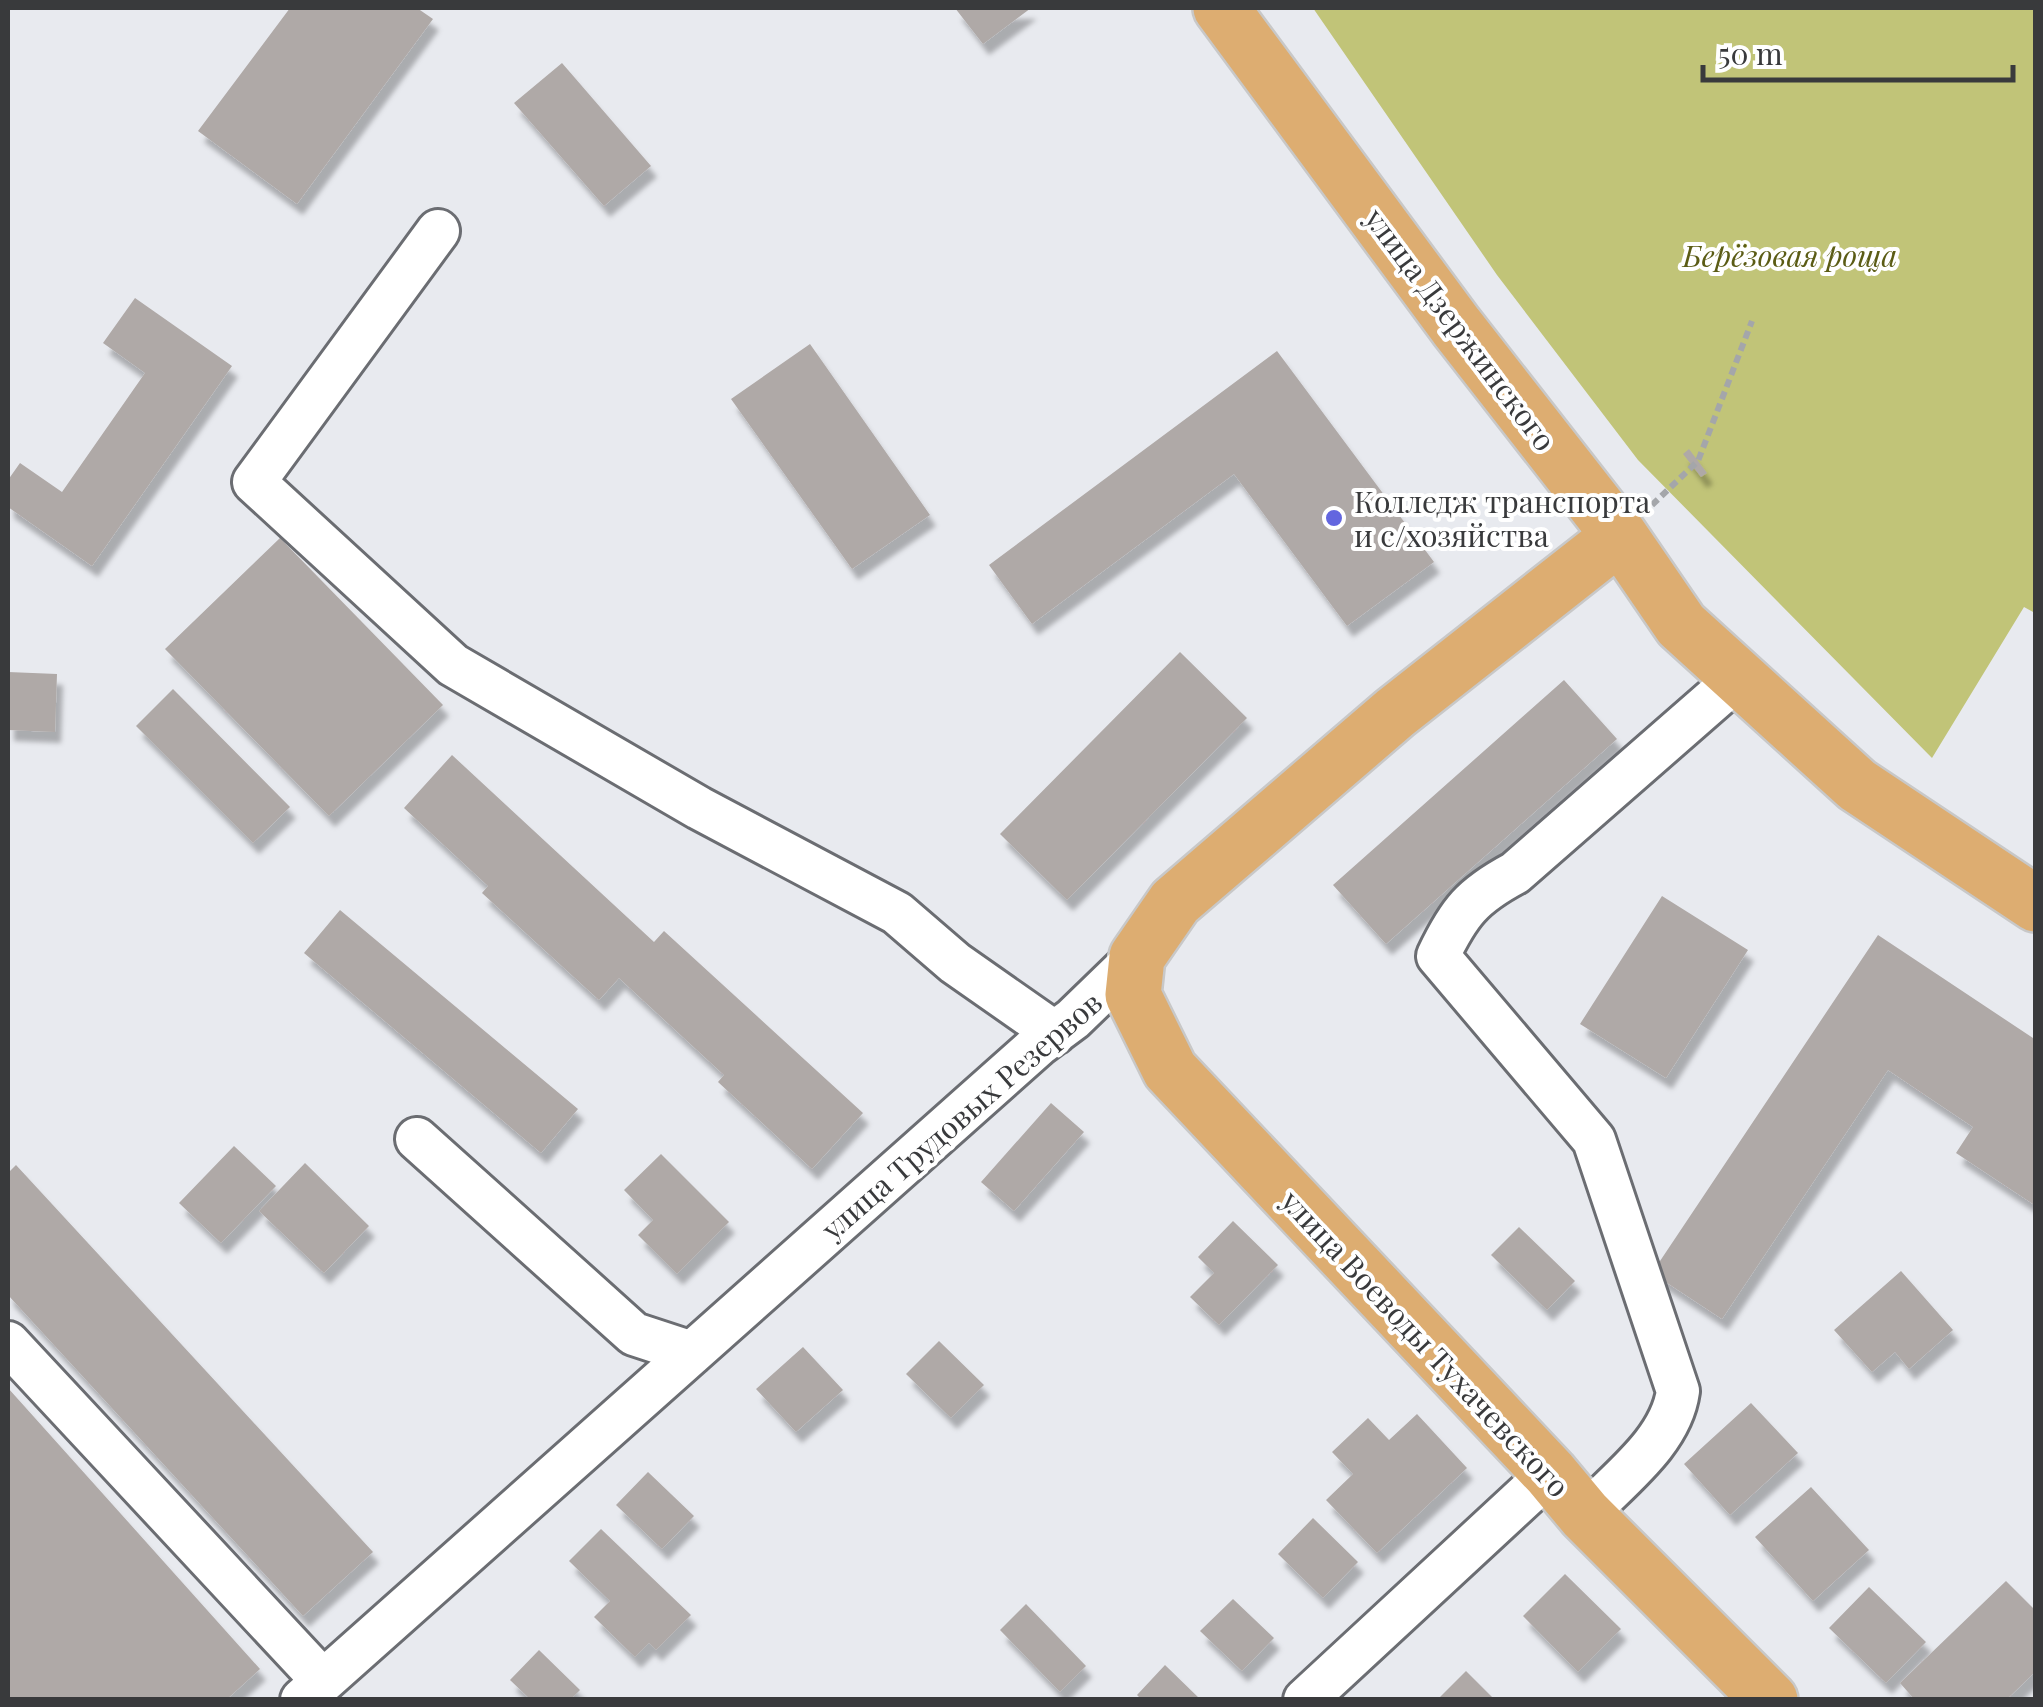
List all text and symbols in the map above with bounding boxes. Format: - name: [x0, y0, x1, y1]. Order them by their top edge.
- scale bar: [1703, 20, 2013, 82]
- text: 50 m: [1718, 33, 1783, 73]
- street label: улица Дзержинского: [1356, 199, 1565, 458]
- park label: Берёзовая роща: [1682, 235, 1897, 275]
- place label: Колледж транспорта и с/хозяйства: [1354, 481, 1650, 555]
- marker: Колледж транспорта и с/хозяйства: [1323, 507, 1345, 529]
- street label: улица Трудовых Резервов: [811, 982, 1110, 1249]
- street label: улица Воеводы Тухачевского: [1272, 1180, 1579, 1505]

